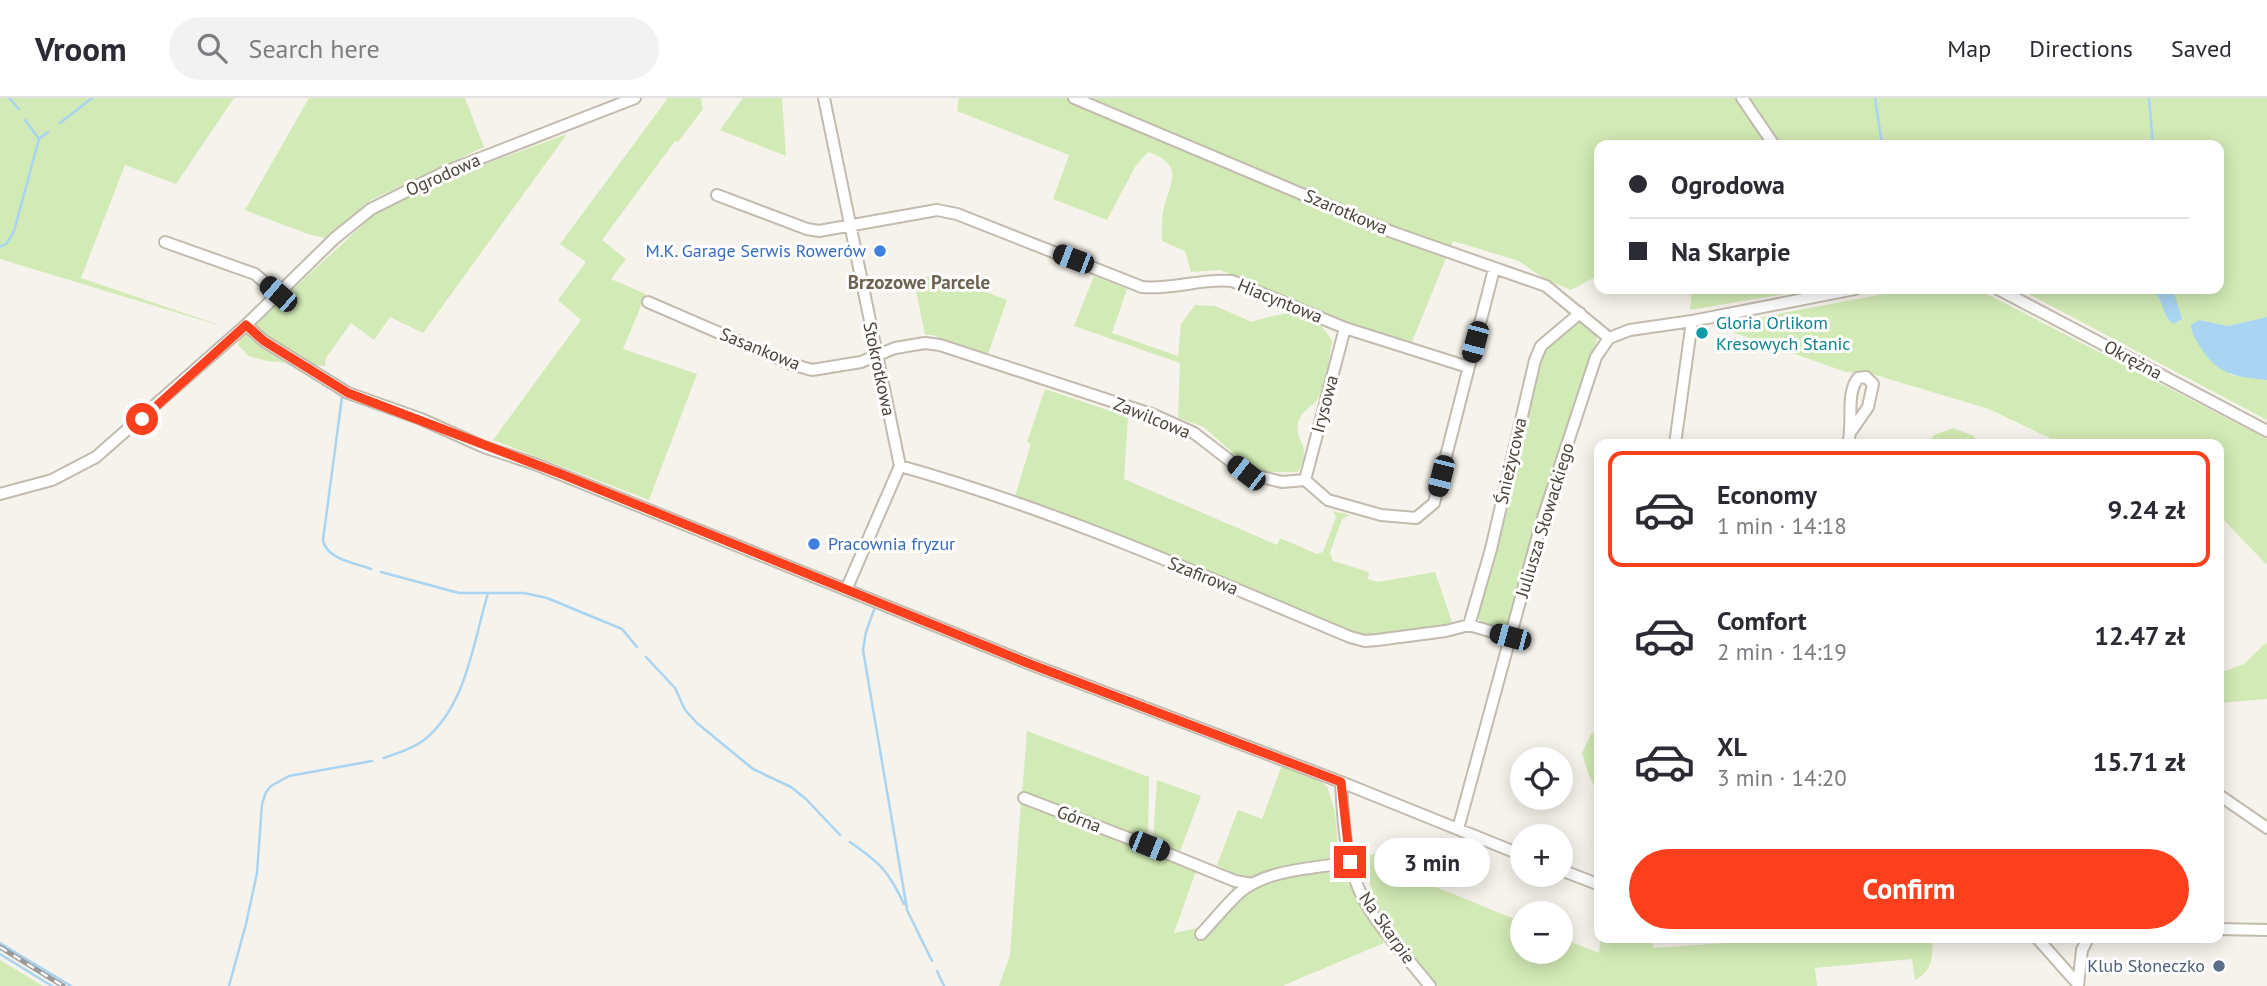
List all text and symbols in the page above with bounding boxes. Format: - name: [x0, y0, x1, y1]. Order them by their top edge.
- search box: [169, 17, 659, 80]
- text: Vroom: [35, 27, 127, 70]
- icon: search: [193, 29, 231, 67]
- text: Search here: [249, 32, 380, 65]
- text: Map: [1947, 33, 1991, 64]
- text: Directions: [2029, 33, 2133, 64]
- text: Saved: [2171, 33, 2232, 64]
- street label: Ogrodowa: [402, 148, 484, 201]
- text: Ogrodowa: [1671, 168, 1785, 201]
- street label: Szarotkowa: [1301, 184, 1391, 239]
- text: Na Skarpie: [1671, 235, 1790, 268]
- place label: M.K. Garage Serwis Rowerów: [646, 239, 867, 262]
- car: [1050, 242, 1097, 276]
- marker: M.K. Garage Serwis Rowerów: [872, 243, 888, 259]
- district label: Brzozowe Parcele: [848, 270, 990, 294]
- car: [256, 272, 301, 316]
- street label: Hiacyntowa: [1234, 273, 1326, 328]
- place label: Gloria Orlikom Kresowych Stanic: [1716, 311, 1850, 355]
- car: [1460, 319, 1491, 365]
- street label: Stokrotkowa: [858, 320, 901, 418]
- street label: Sasankowa: [717, 322, 804, 375]
- marker: Gloria Orlikom Kresowych Stanic: [1694, 325, 1710, 341]
- street label: Okrężna: [2100, 335, 2166, 384]
- street label: Irysowa: [1306, 372, 1343, 435]
- street label: Zawilcowa: [1110, 392, 1194, 443]
- route start: [126, 403, 158, 435]
- street label: Śnieżycowa: [1489, 415, 1532, 507]
- street label: Juliusza Słowackiego: [1510, 440, 1579, 601]
- car: [1223, 452, 1270, 494]
- car: [1426, 453, 1457, 499]
- icon: car: [1633, 478, 1696, 541]
- text: Economy: [1717, 478, 1817, 511]
- text: 9.24 zł: [2108, 493, 2185, 526]
- text: 1 min · 14:18: [1717, 511, 1847, 540]
- place label: Pracownia fryzur: [828, 532, 955, 555]
- marker: Pracownia fryzur: [806, 536, 822, 552]
- street label: Szafirowa: [1165, 551, 1242, 600]
- icon: car: [1633, 604, 1696, 667]
- text: Comfort: [1717, 604, 1807, 637]
- text: 12.47 zł: [2094, 619, 2185, 652]
- car: [1487, 621, 1534, 653]
- text: 2 min · 14:19: [1717, 637, 1847, 666]
- icon: car: [1633, 730, 1696, 793]
- text: XL: [1717, 730, 1747, 763]
- text: 15.71 zł: [2093, 745, 2185, 778]
- map controls: [1510, 747, 1573, 964]
- button: locate: [1510, 747, 1573, 810]
- text: 3 min · 14:20: [1717, 763, 1847, 792]
- street label: Górna: [1054, 800, 1105, 837]
- button: +: [1510, 824, 1573, 887]
- car: [1126, 828, 1173, 864]
- callout: 3 min: [1374, 838, 1490, 886]
- route end: [1334, 846, 1366, 878]
- text: 3 min: [1404, 848, 1460, 877]
- button: Confirm: [1629, 849, 2189, 929]
- street label: Na Skarpie: [1354, 887, 1421, 968]
- button: −: [1510, 901, 1573, 964]
- place label: Klub Słoneczko: [2087, 954, 2205, 977]
- marker: Klub Słoneczko: [2211, 958, 2227, 974]

